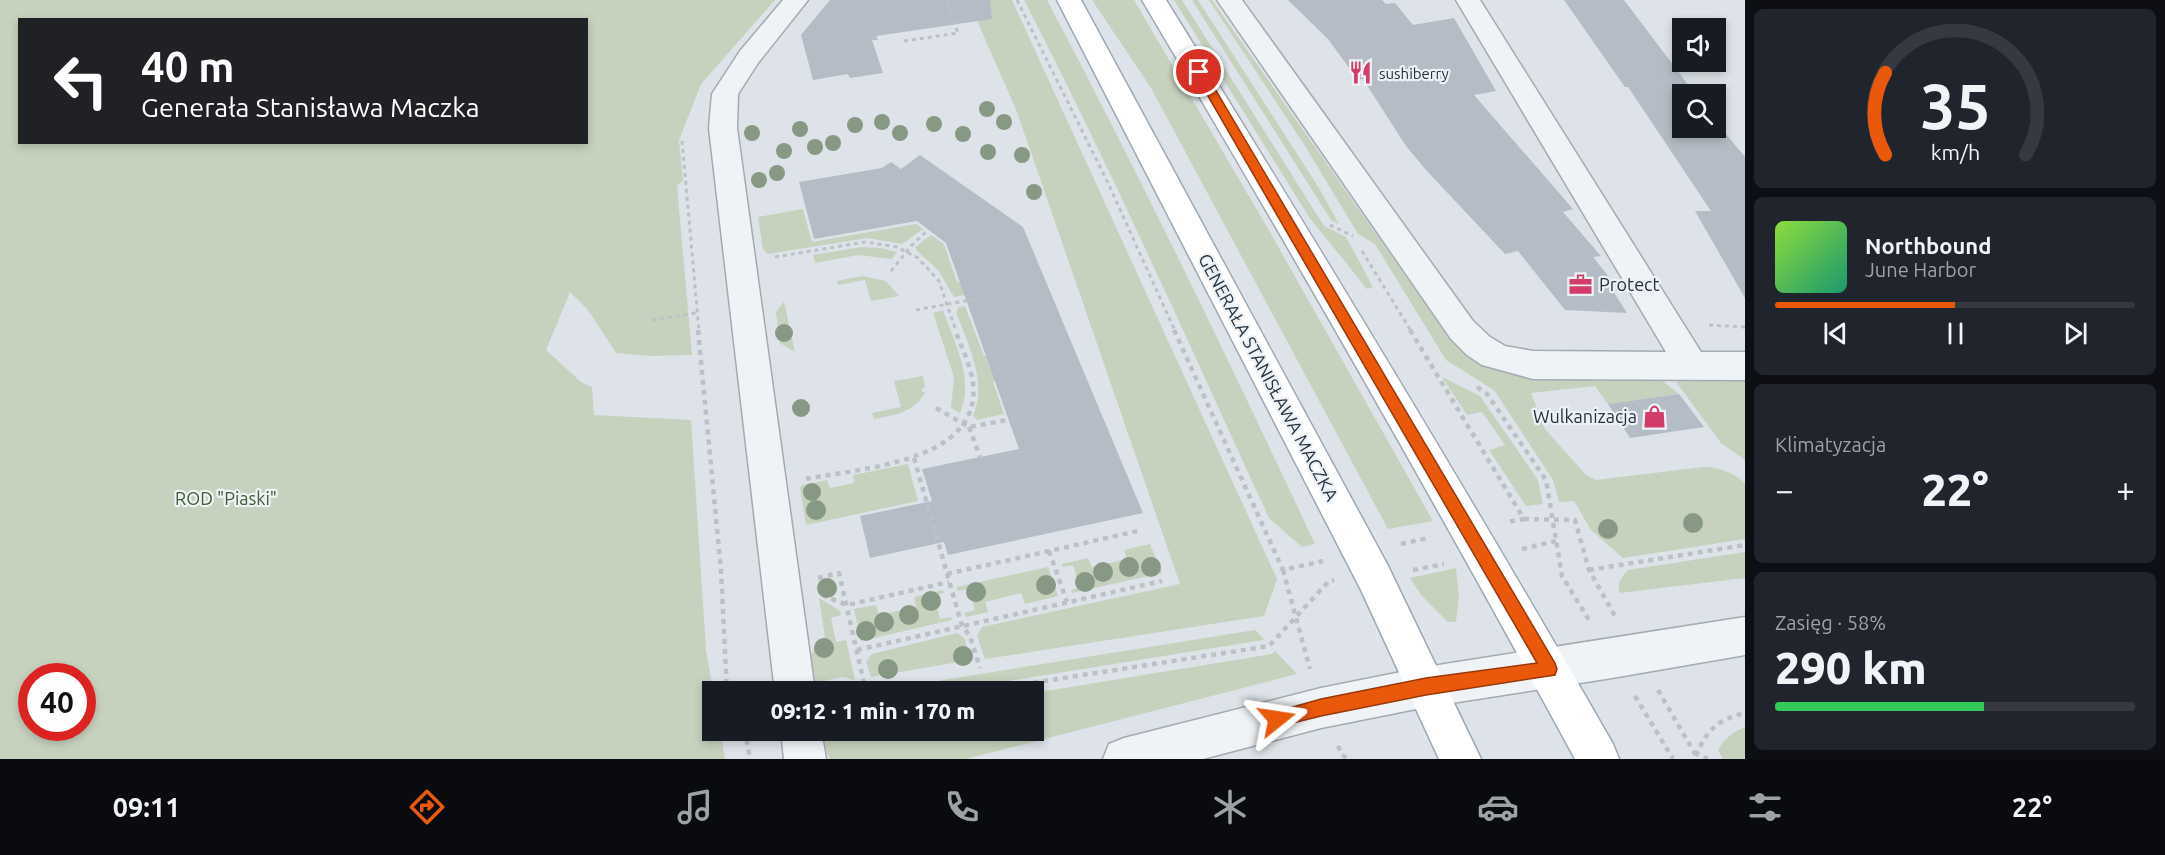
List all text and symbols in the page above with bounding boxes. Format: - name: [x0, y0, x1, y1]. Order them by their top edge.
- map controls: [1672, 18, 1726, 138]
- button: sound: [1672, 18, 1726, 72]
- icon: left: [42, 42, 120, 120]
- text: 40 m: [141, 43, 235, 90]
- pin: [1173, 46, 1224, 97]
- icon: arrive: [1182, 55, 1215, 88]
- restaurant icon: sushiberry: [1348, 60, 1374, 86]
- place label: sushiberry: [1379, 65, 1449, 82]
- text: 35: [1920, 71, 1990, 141]
- button: search: [1672, 84, 1726, 138]
- text: Generała Stanisława Maczka: [141, 92, 480, 122]
- text: km/h: [1930, 141, 1980, 165]
- text: Northbound: [1865, 233, 1991, 258]
- street label: GENERAŁA STANISŁAWA MACZKA: [1195, 250, 1343, 504]
- text: June Harbor: [1865, 258, 1976, 281]
- office icon: Protect: [1568, 271, 1594, 297]
- place label: Protect: [1599, 274, 1660, 294]
- icon: previous: [1819, 317, 1852, 350]
- icon: pause: [1939, 317, 1972, 350]
- icon: next: [2059, 317, 2092, 350]
- shop icon: Wulkanizacja: [1642, 403, 1668, 429]
- place label: Wulkanizacja: [1533, 406, 1637, 426]
- text: Klimatyzacja: [1775, 433, 1886, 456]
- text: 22°: [1921, 464, 1989, 515]
- text: −: [1775, 471, 1794, 508]
- text: +: [2116, 471, 2135, 508]
- park label: ROD "Piaski": [175, 488, 277, 508]
- text: Zasięg · 58%: [1775, 611, 1886, 634]
- text: 290 km: [1775, 642, 1927, 693]
- speed limit sign: 40: [18, 663, 96, 741]
- position arrow: [1245, 687, 1309, 751]
- text: 09:12 · 1 min · 170 m: [771, 698, 975, 723]
- icon: directions: [406, 786, 448, 828]
- icon: music: [674, 786, 716, 828]
- icon: phone: [941, 786, 983, 828]
- icon: climate: [1209, 786, 1251, 828]
- icon: car: [1477, 786, 1519, 828]
- icon: filters: [1744, 786, 1786, 828]
- text: 09:11: [113, 792, 180, 822]
- text: 22°: [2012, 792, 2052, 822]

